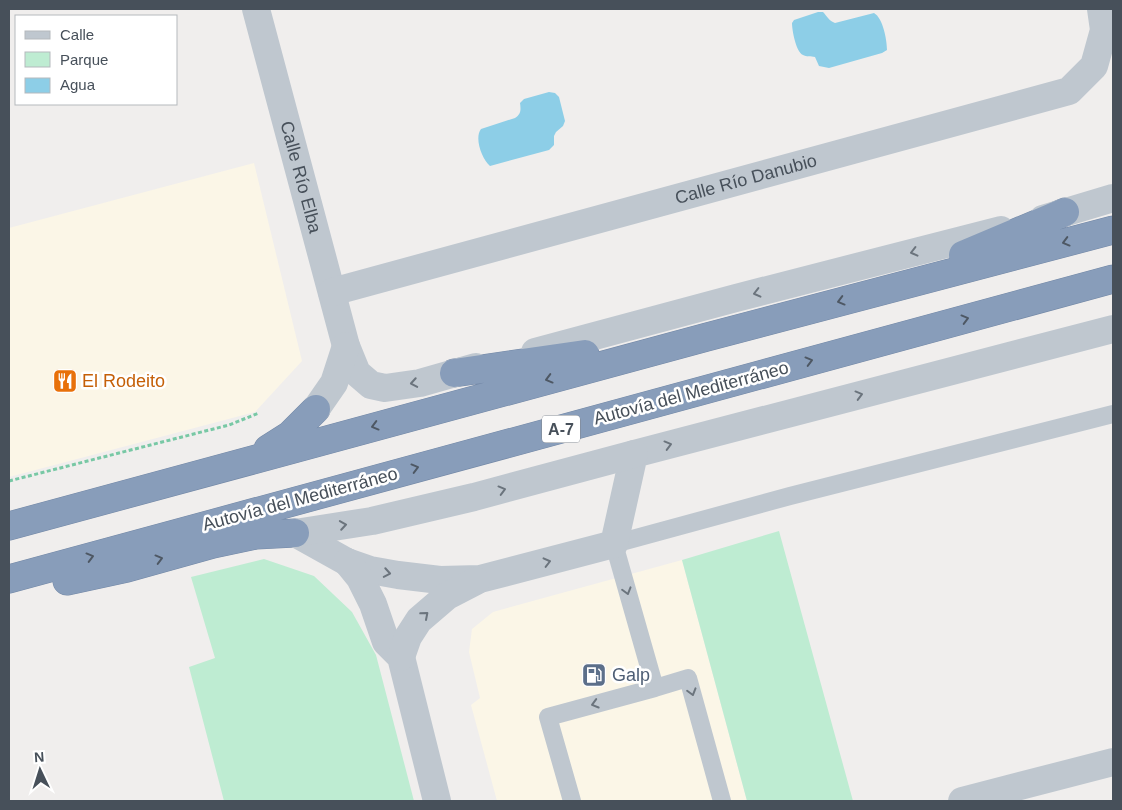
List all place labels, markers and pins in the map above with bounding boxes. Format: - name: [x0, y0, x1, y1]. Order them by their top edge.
- restaurant icon: El Rodeito: [52, 368, 78, 394]
- place label: El Rodeito: [82, 371, 165, 391]
- fuel station icon: Galp: [581, 662, 607, 688]
- place label: Galp: [612, 665, 650, 685]

